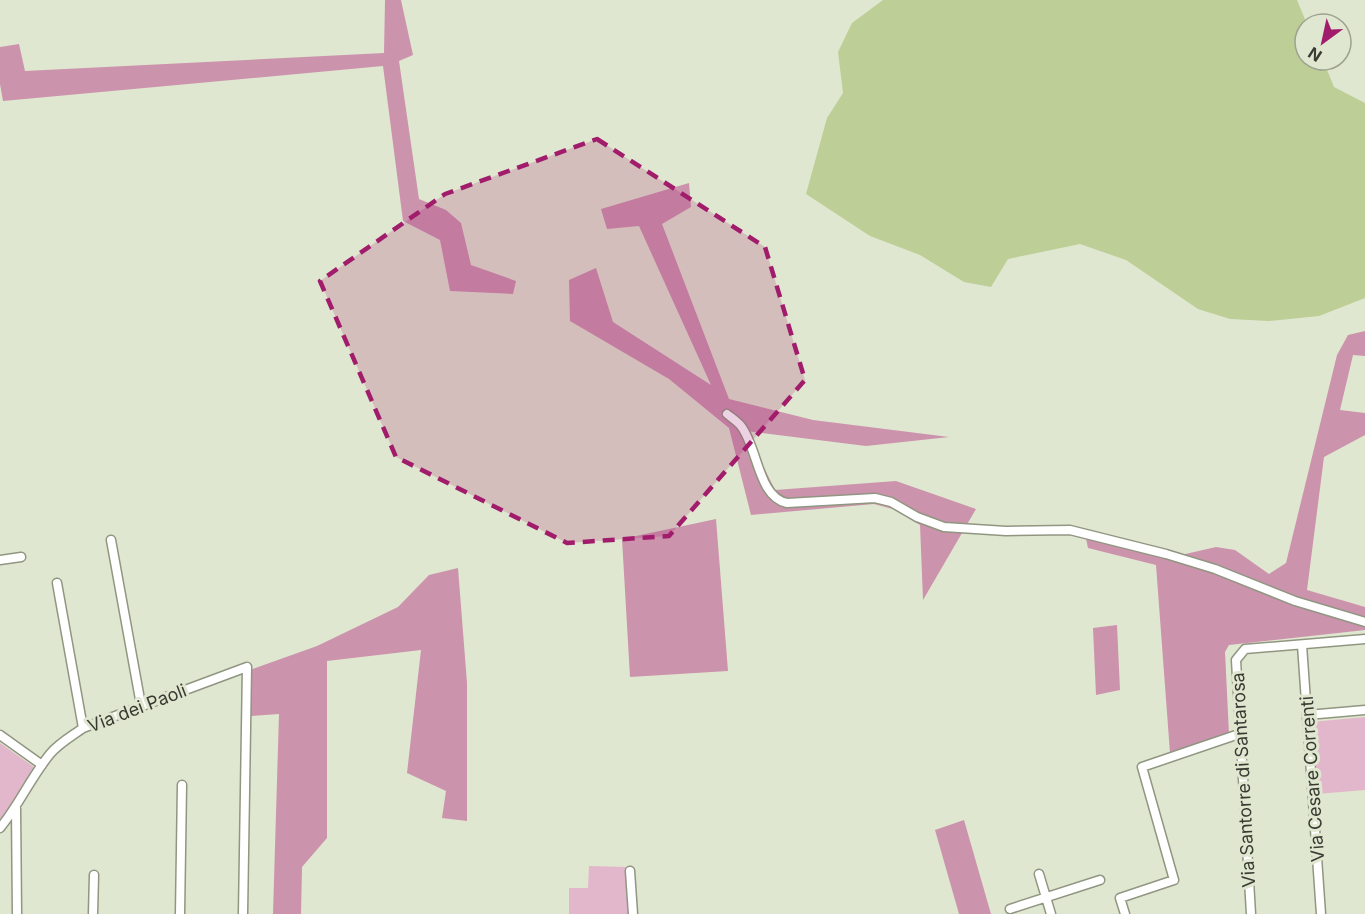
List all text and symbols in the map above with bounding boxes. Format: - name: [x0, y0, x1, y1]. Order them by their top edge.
- north arrow: [1293, 12, 1353, 72]
- text: N: [1304, 43, 1325, 66]
- street label: Via Santorre di Santarosa: [1227, 672, 1259, 888]
- street label: Via dei Paoli: [85, 680, 189, 736]
- street label: Via Cesare Correnti: [1296, 695, 1328, 863]

